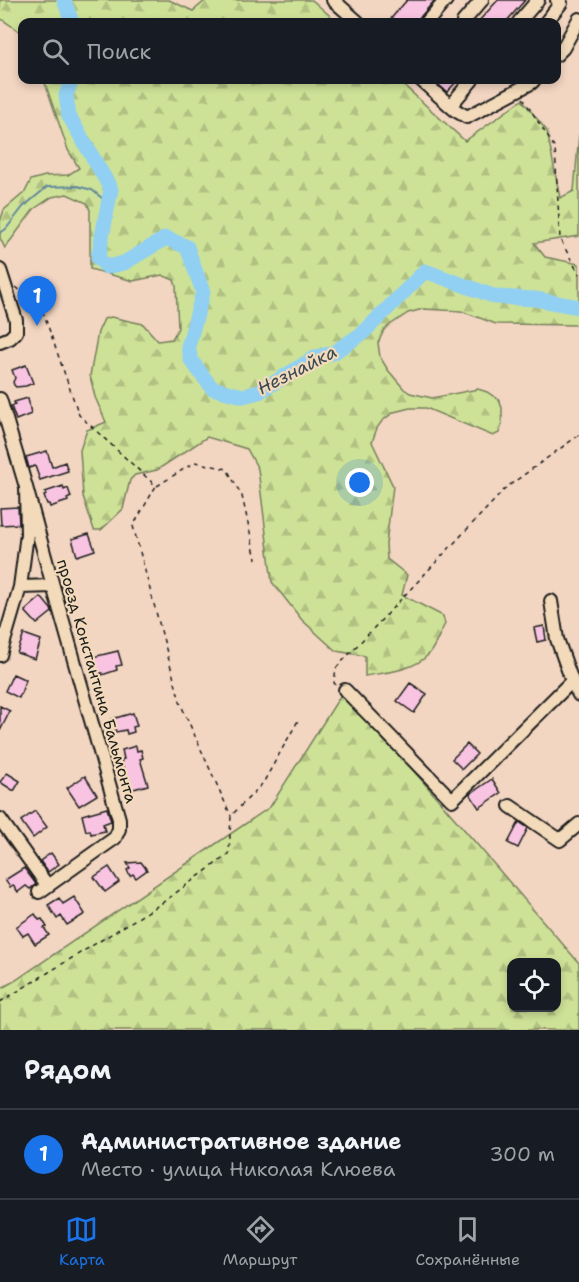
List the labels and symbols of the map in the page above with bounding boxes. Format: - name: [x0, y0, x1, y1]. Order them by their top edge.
- pin: 1: [18, 276, 57, 326]
- water label: Незнайка: [253, 340, 341, 400]
- your location: [345, 468, 374, 497]
- street label: проезд Константина Бальмонта: [52, 557, 142, 805]

